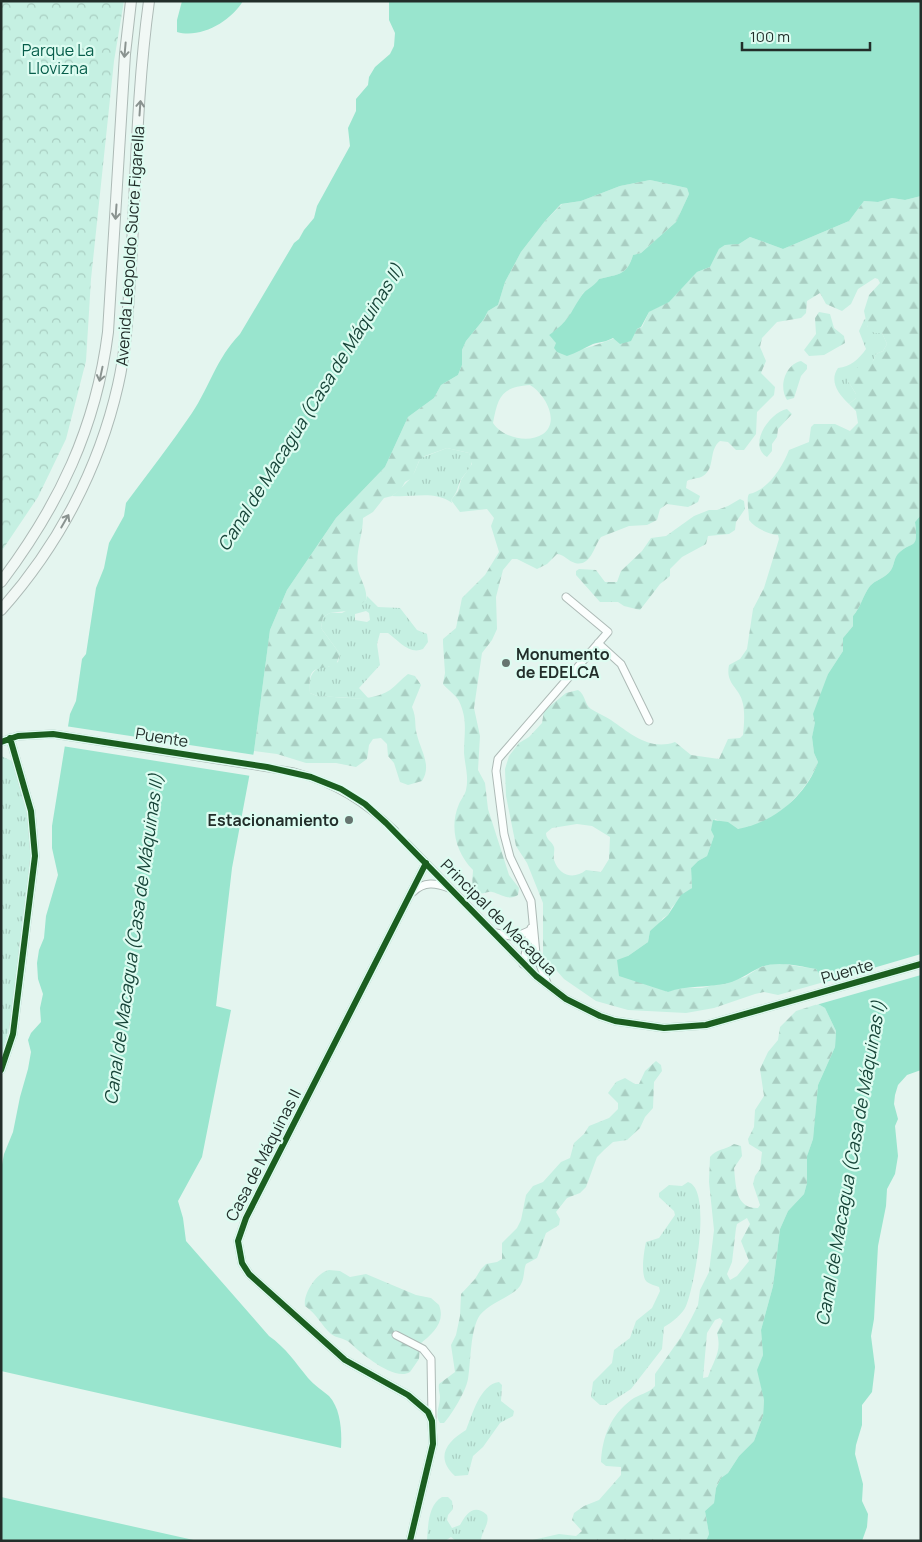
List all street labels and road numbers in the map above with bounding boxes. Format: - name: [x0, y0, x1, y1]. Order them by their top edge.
- street label: Avenida Leopoldo Sucre Figarella: [111, 125, 149, 367]
- street label: Puente: [134, 722, 190, 752]
- street label: Principal de Macagua: [436, 854, 562, 980]
- street label: Puente: [818, 953, 876, 989]
- street label: Casa de Máquinas II: [220, 1085, 306, 1225]

